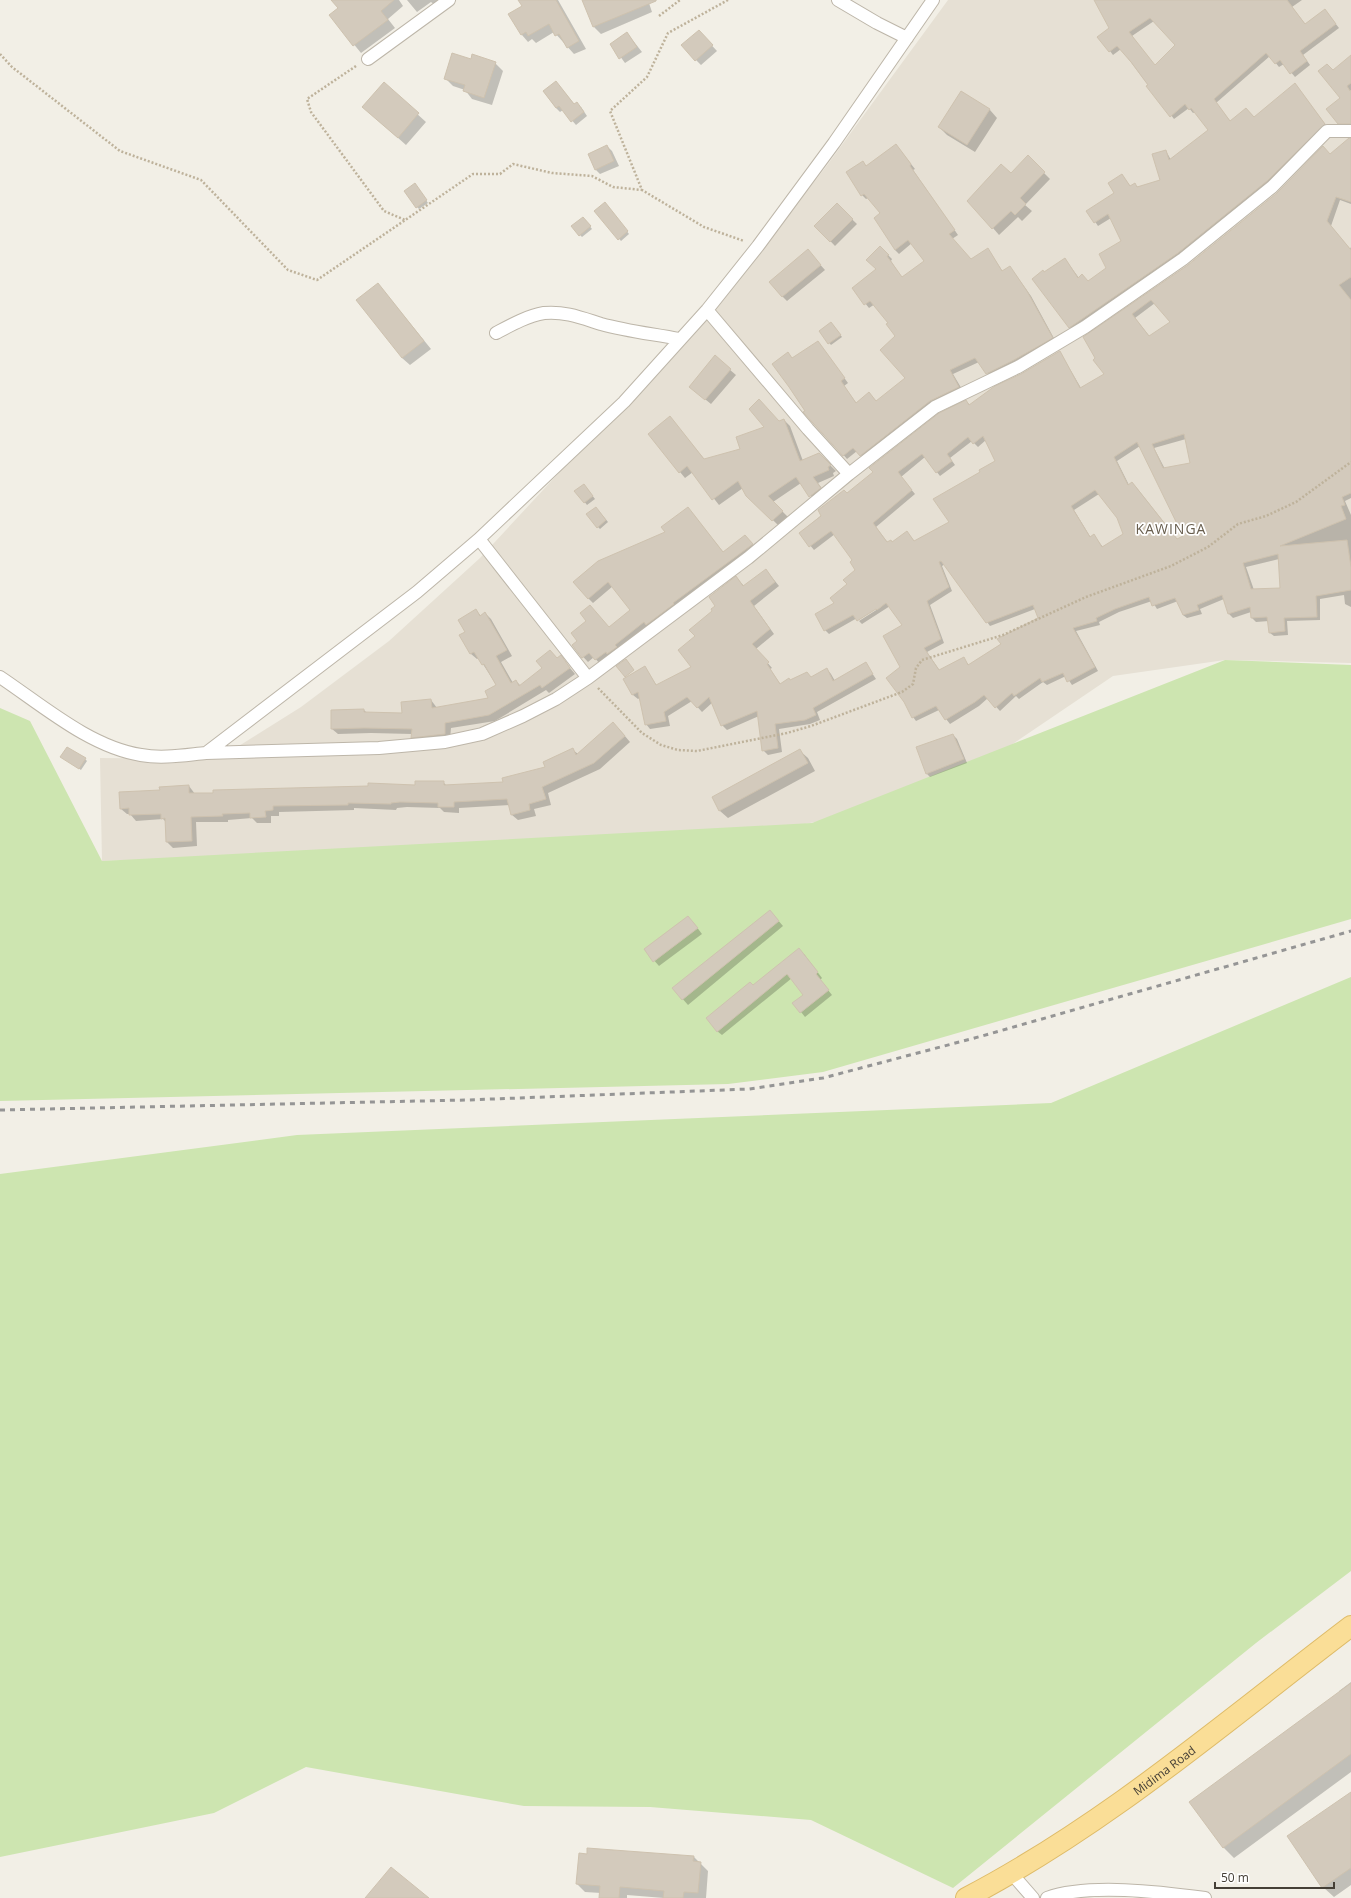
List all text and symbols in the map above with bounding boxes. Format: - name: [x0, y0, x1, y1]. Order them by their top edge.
- district label: KAWINGA: [1136, 519, 1206, 538]
- street label: Midima Road: [1129, 1741, 1199, 1799]
- scale bar: [1215, 1864, 1334, 1890]
- text: 50 m: [1221, 1869, 1249, 1886]

